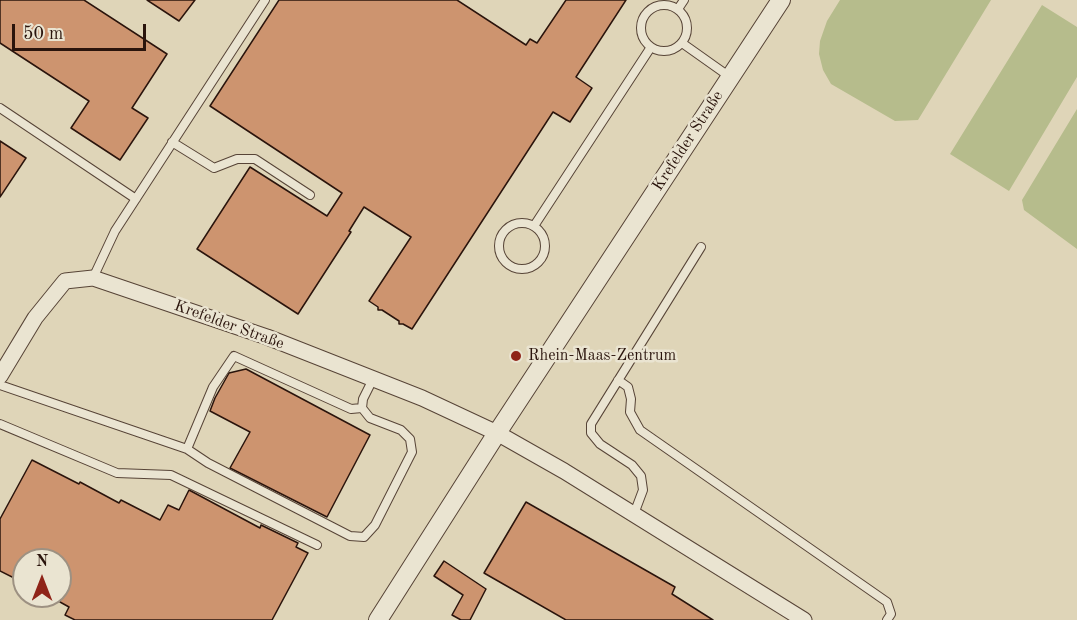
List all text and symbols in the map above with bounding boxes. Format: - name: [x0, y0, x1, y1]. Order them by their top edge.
- scale bar: [15, 12, 148, 50]
- text: 50 m: [23, 25, 63, 43]
- street label: Krefelder Straße: [648, 87, 728, 195]
- street label: Krefelder Straße: [171, 296, 287, 354]
- place label: Rhein-Maas-Zentrum: [528, 346, 676, 366]
- marker: Rhein-Maas-Zentrum: [509, 349, 523, 363]
- north arrow: [12, 548, 72, 608]
- text: N: [36, 554, 48, 570]

